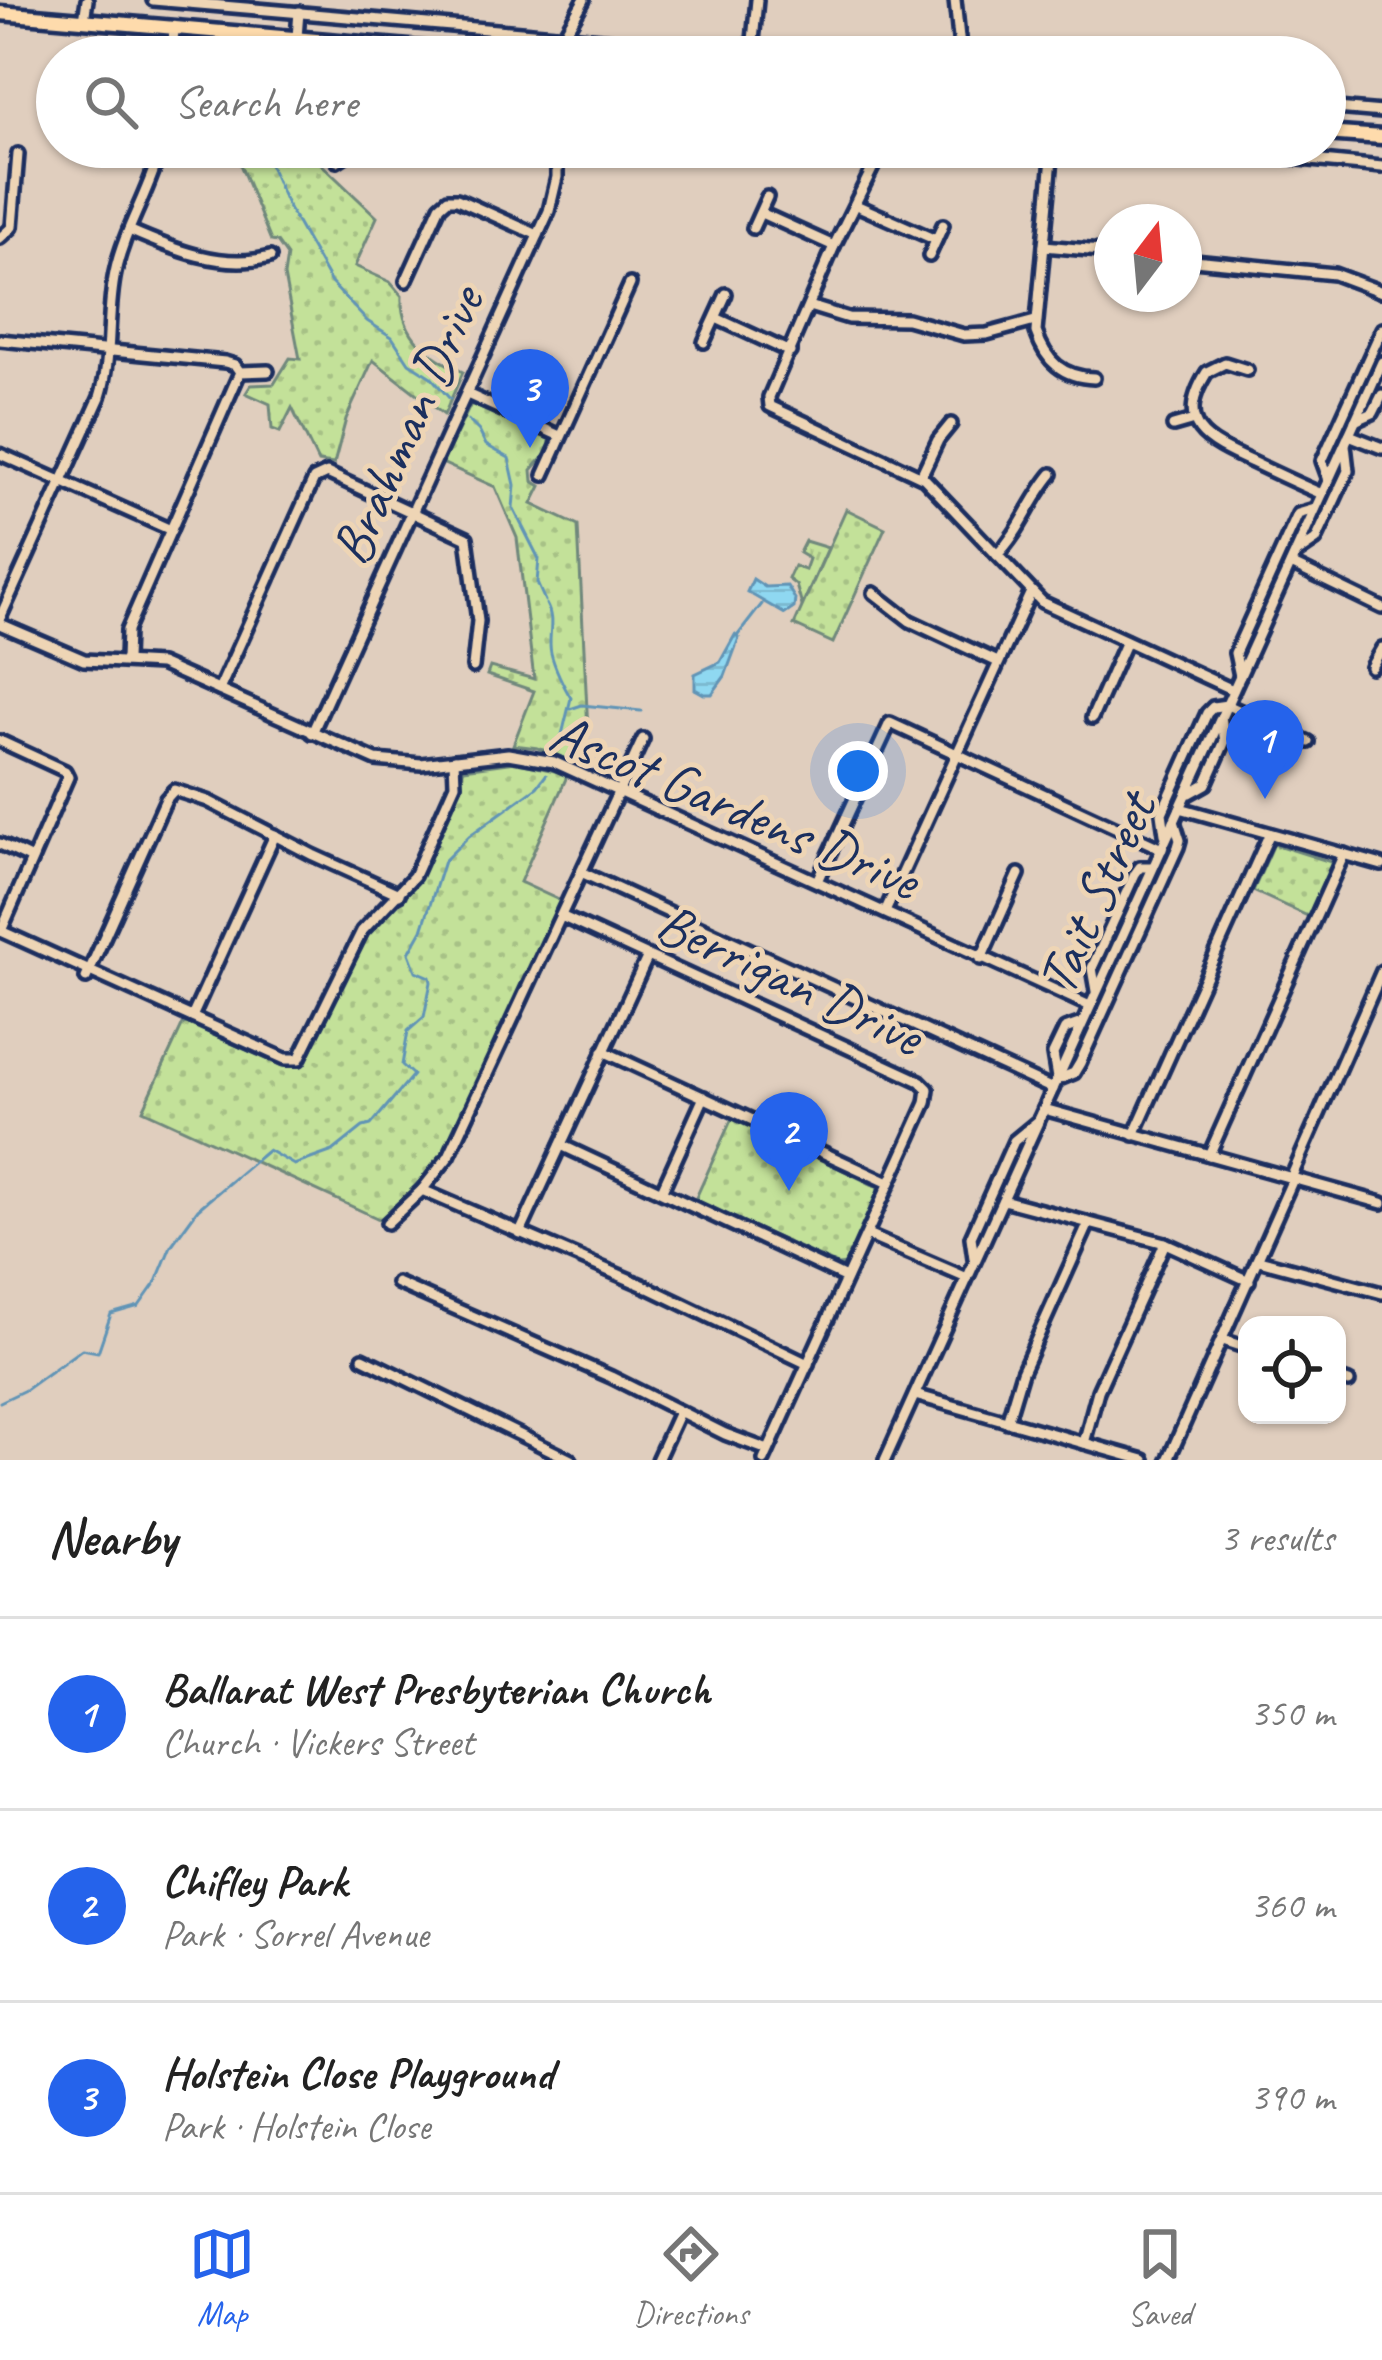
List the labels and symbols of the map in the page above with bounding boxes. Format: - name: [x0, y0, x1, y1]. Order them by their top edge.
- north arrow: [1094, 204, 1202, 312]
- street label: Brahman Drive: [314, 272, 501, 575]
- pin: 3: [491, 349, 569, 448]
- street label: Ascot Gardens Drive: [540, 696, 933, 917]
- pin: 1: [1226, 700, 1304, 799]
- your location: [828, 741, 888, 801]
- street label: Tait Street: [1020, 777, 1174, 1005]
- street label: Berrigan Drive: [645, 886, 937, 1073]
- pin: 2: [750, 1092, 828, 1191]

